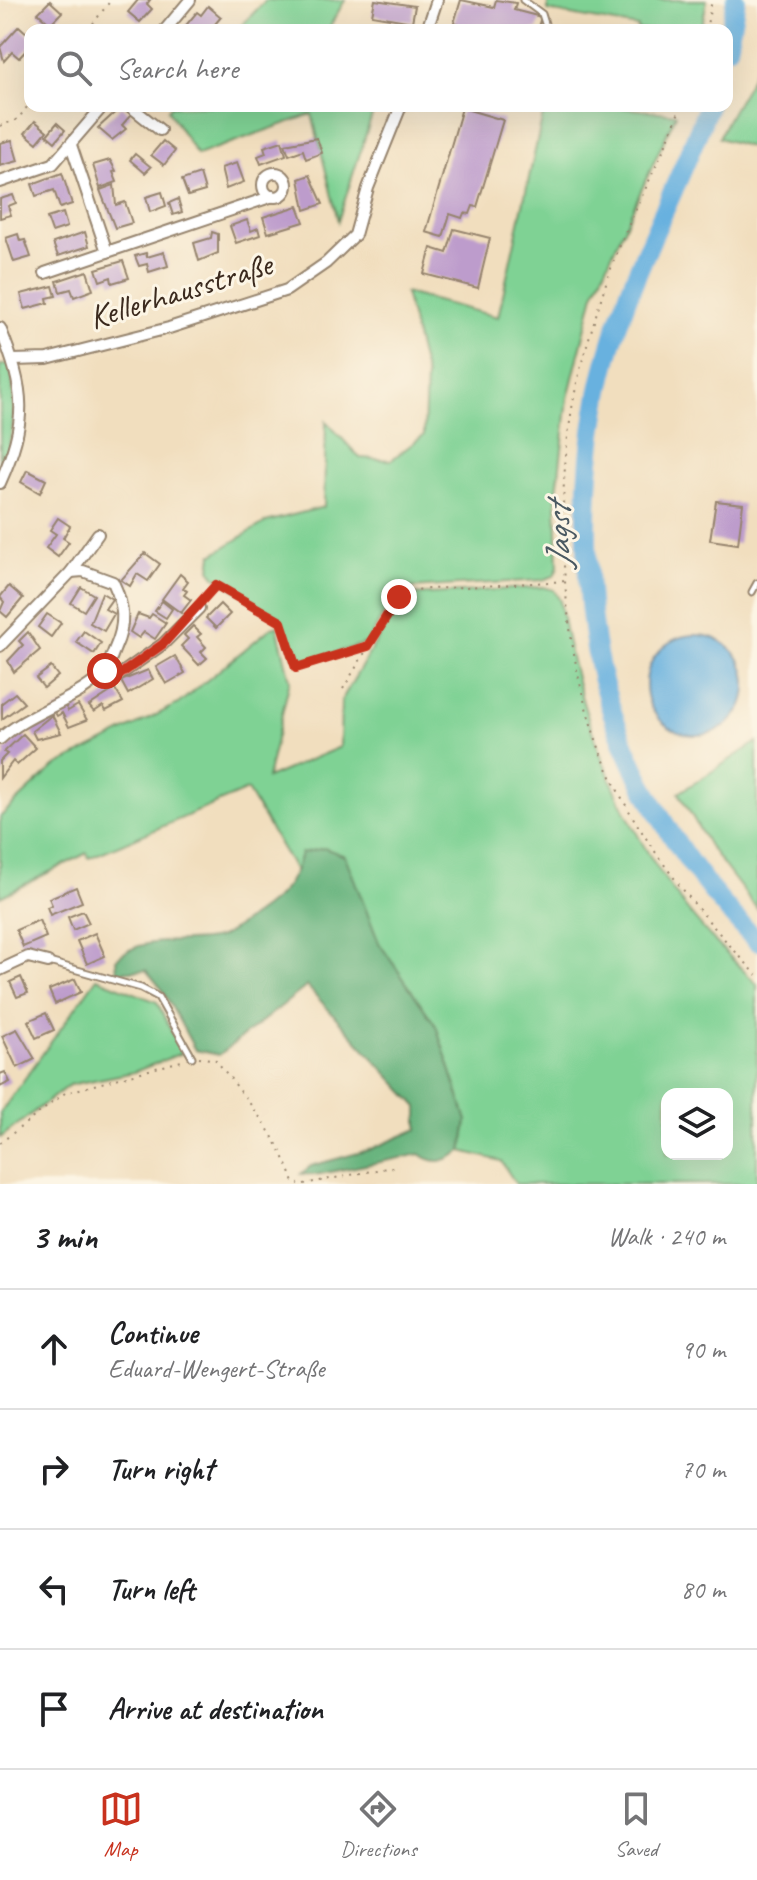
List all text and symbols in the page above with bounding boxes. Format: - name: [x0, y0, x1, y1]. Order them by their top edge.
- search box: [24, 24, 733, 112]
- icon: search: [52, 46, 96, 90]
- text: Search here: [116, 49, 238, 87]
- street label: Kellerhausstraße: [84, 241, 280, 339]
- water label: Jagst: [534, 495, 582, 571]
- route end: [381, 579, 417, 615]
- route start: [87, 653, 123, 689]
- map controls: [661, 1088, 733, 1160]
- button: layers: [661, 1088, 733, 1160]
- text: 3 min: [32, 1215, 97, 1258]
- text: Walk · 240 m: [608, 1220, 725, 1253]
- text: Continue: [108, 1314, 198, 1352]
- icon: ahead: [32, 1327, 76, 1371]
- text: 90 m: [681, 1333, 725, 1366]
- text: Eduard-Wengert-Straße: [108, 1352, 324, 1385]
- icon: right: [32, 1447, 76, 1491]
- text: Turn right: [108, 1450, 213, 1488]
- text: 70 m: [681, 1453, 725, 1486]
- icon: left: [32, 1567, 76, 1611]
- text: Turn left: [108, 1570, 195, 1608]
- text: 80 m: [681, 1573, 725, 1606]
- icon: arrive: [32, 1687, 76, 1731]
- text: Arrive at destination: [108, 1690, 323, 1728]
- tab: Map: [99, 1787, 143, 1863]
- tab: Directions: [340, 1787, 417, 1863]
- tab: Saved: [614, 1787, 658, 1863]

